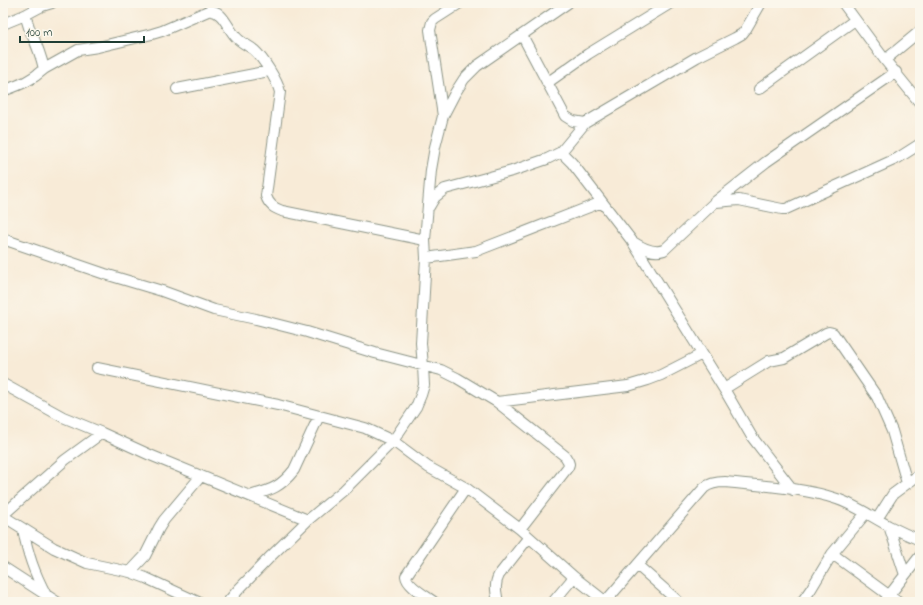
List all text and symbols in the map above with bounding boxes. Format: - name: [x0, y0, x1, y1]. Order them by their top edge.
- scale bar: [20, 18, 144, 44]
- text: 100 m: [26, 24, 53, 42]

